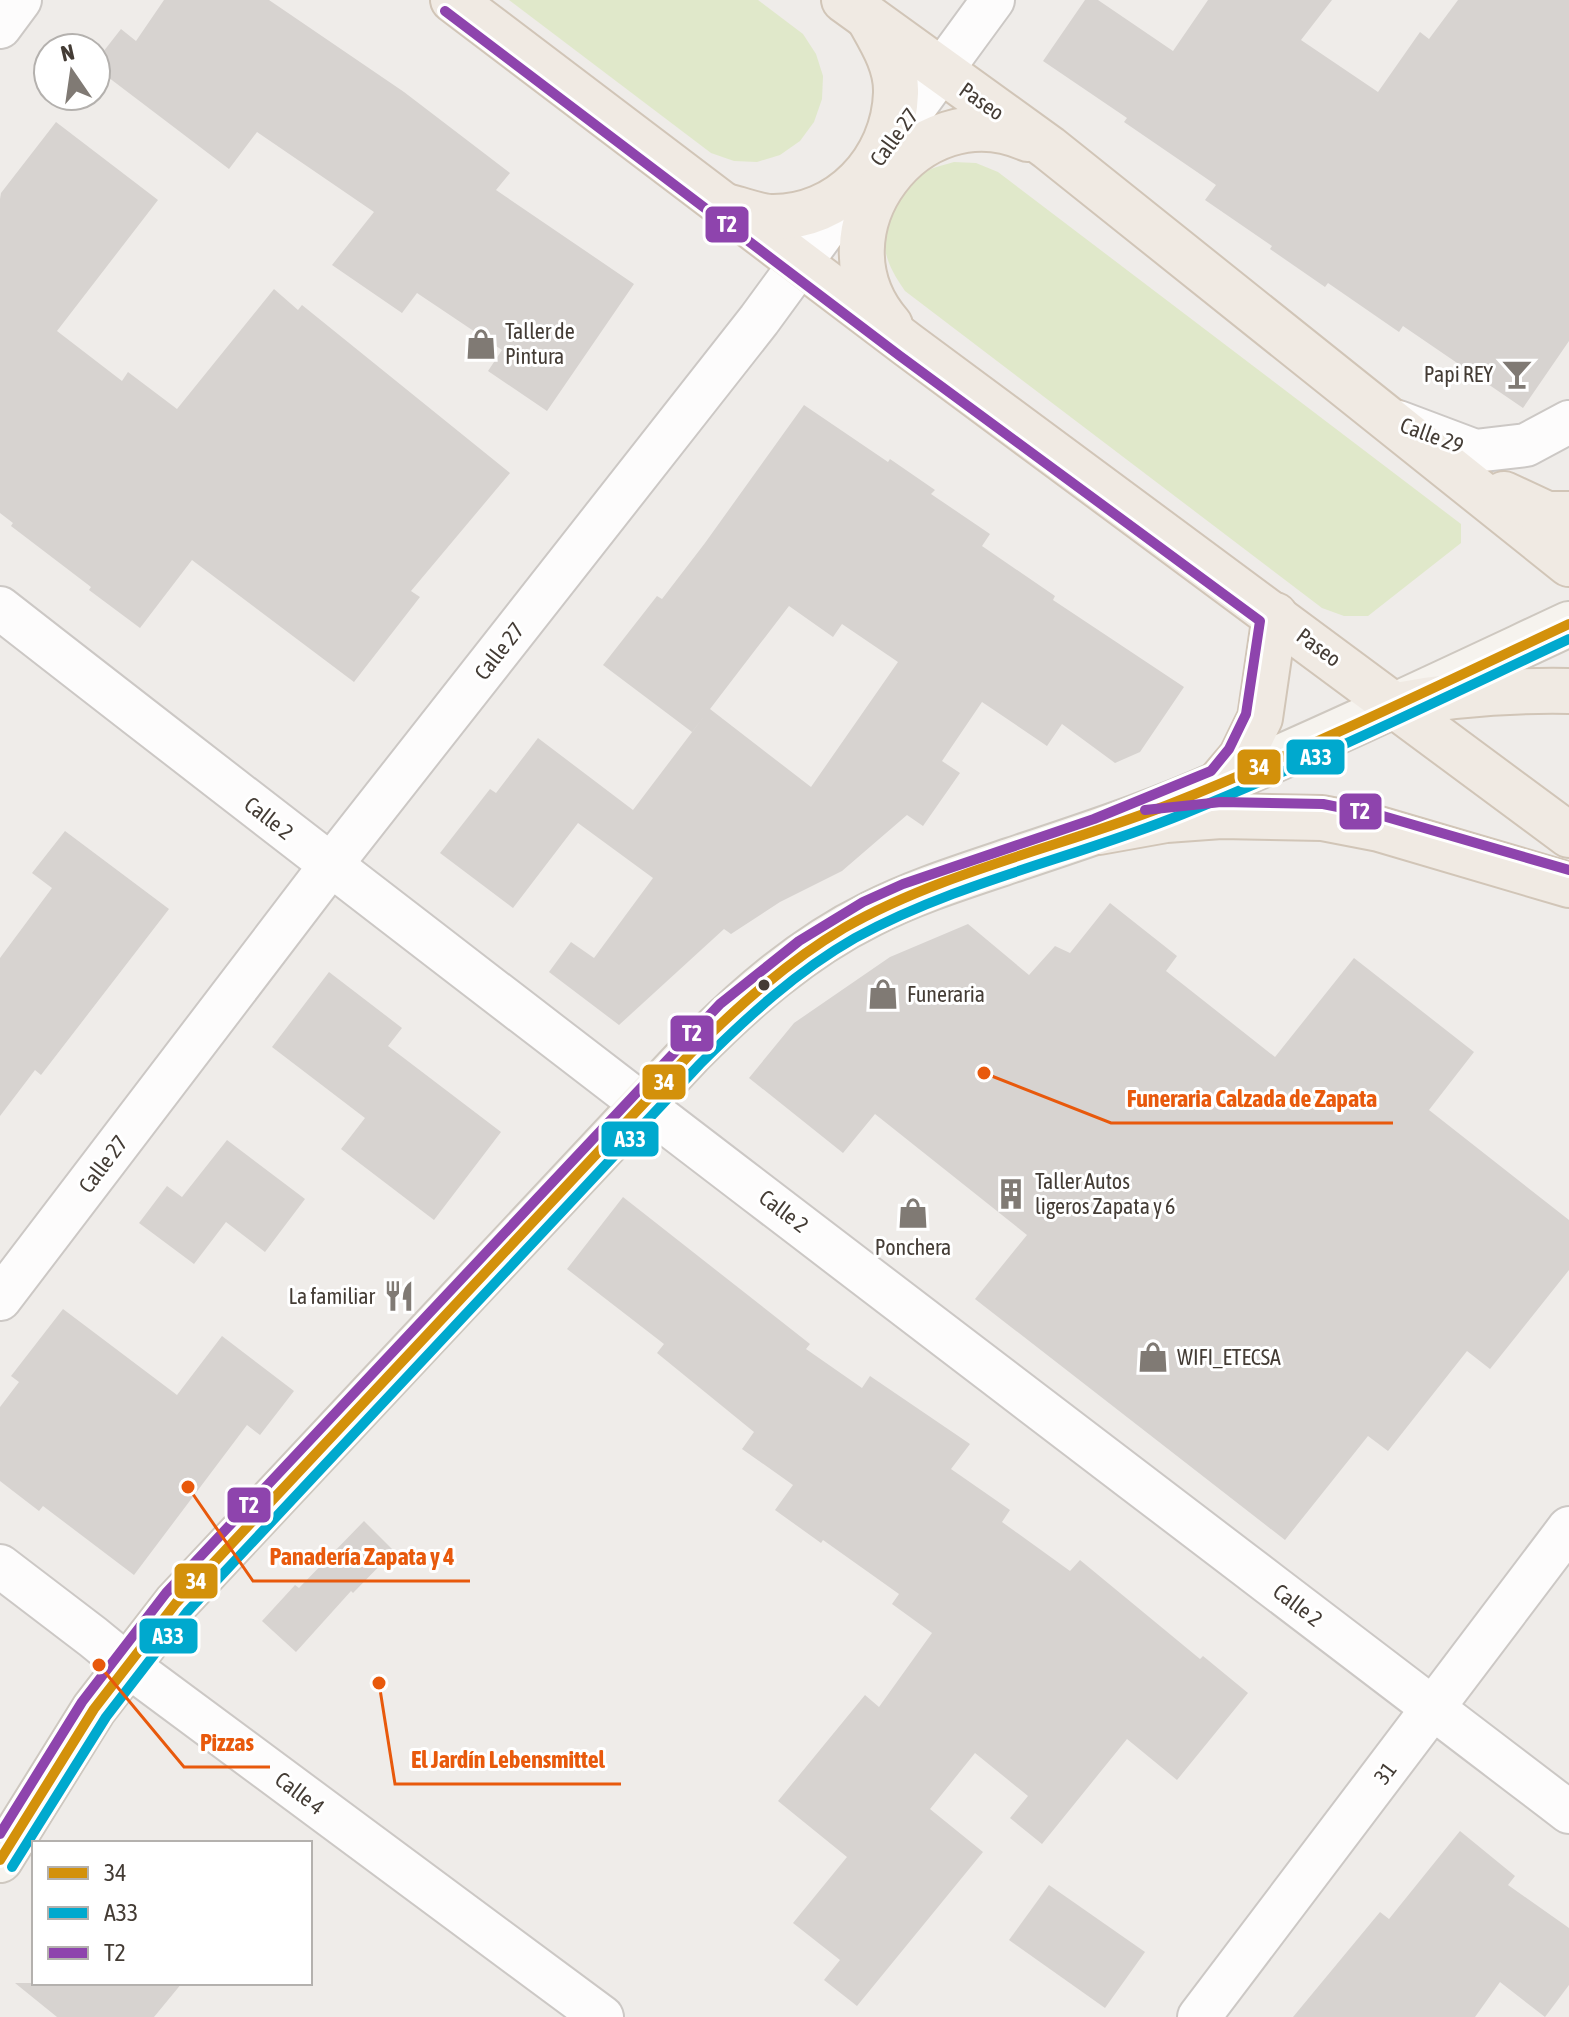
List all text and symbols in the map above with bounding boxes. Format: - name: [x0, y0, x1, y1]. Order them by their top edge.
- north arrow: [32, 32, 112, 112]
- text: N: [58, 38, 77, 67]
- street label: Paseo: [955, 76, 1009, 126]
- street label: Calle 27: [864, 103, 924, 171]
- line badge: T2: [704, 205, 750, 244]
- text: T2: [717, 211, 737, 237]
- place label: Taller de Pintura: [505, 318, 575, 369]
- shop icon: Taller de Pintura: [464, 327, 498, 361]
- bar icon: Papi REY: [1500, 357, 1534, 391]
- place label: Papi REY: [1424, 361, 1493, 387]
- street label: Calle 29: [1397, 412, 1467, 458]
- street label: Calle 27: [469, 617, 529, 685]
- street label: Paseo: [1292, 622, 1346, 672]
- line badge: A33: [1285, 738, 1346, 776]
- text: A33: [1299, 744, 1332, 770]
- line badge: 34: [1236, 748, 1282, 786]
- text: 34: [1249, 754, 1269, 780]
- street label: Calle 2: [239, 791, 299, 845]
- line badge: T2: [1338, 792, 1383, 831]
- text: T2: [1350, 798, 1370, 824]
- unlabelled marker: [756, 977, 772, 993]
- shop icon: Funeraria: [866, 977, 900, 1011]
- place label: Funeraria: [907, 981, 985, 1007]
- line badge: T2: [669, 1014, 715, 1053]
- text: T2: [682, 1020, 702, 1046]
- line badge: 34: [641, 1063, 687, 1101]
- text: 34: [654, 1069, 674, 1095]
- callout: Funeraria Calzada de Zapata: [1111, 1075, 1393, 1123]
- text: Funeraria Calzada de Zapata: [1127, 1085, 1377, 1112]
- line badge: A33: [600, 1120, 660, 1158]
- text: A33: [613, 1126, 646, 1152]
- street label: Calle 27: [73, 1130, 133, 1198]
- place label: Taller Autos ligeros Zapata y 6: [1035, 1168, 1175, 1219]
- building icon: Taller Autos ligeros Zapata y 6: [994, 1177, 1028, 1211]
- street label: Calle 2: [754, 1184, 814, 1238]
- shop icon: Ponchera: [896, 1196, 930, 1230]
- place label: Ponchera: [875, 1234, 951, 1260]
- restaurant icon: La familiar: [382, 1279, 416, 1313]
- place label: La familiar: [288, 1283, 376, 1309]
- shop icon: WIFI_ETECSA: [1136, 1340, 1170, 1374]
- place label: WIFI_ETECSA: [1177, 1344, 1281, 1370]
- line badge: T2: [226, 1486, 272, 1524]
- text: T2: [239, 1492, 259, 1518]
- callout: Panadería Zapata y 4: [253, 1533, 470, 1581]
- text: Panadería Zapata y 4: [270, 1543, 454, 1570]
- line badge: 34: [173, 1562, 219, 1600]
- text: 34: [186, 1568, 206, 1594]
- street label: Calle 2: [1268, 1578, 1328, 1632]
- line badge: A33: [138, 1617, 199, 1655]
- text: A33: [151, 1623, 184, 1649]
- callout: Pizzas: [184, 1719, 270, 1767]
- text: Pizzas: [200, 1729, 255, 1756]
- callout: El Jardín Lebensmittel: [395, 1736, 621, 1784]
- text: El Jardín Lebensmittel: [411, 1746, 606, 1773]
- street label: 31: [1368, 1757, 1402, 1789]
- street label: Calle 4: [270, 1766, 330, 1820]
- legend: [32, 1841, 312, 1985]
- text: 34: [104, 1859, 127, 1886]
- text: A33: [104, 1899, 138, 1926]
- text: T2: [104, 1939, 126, 1966]

